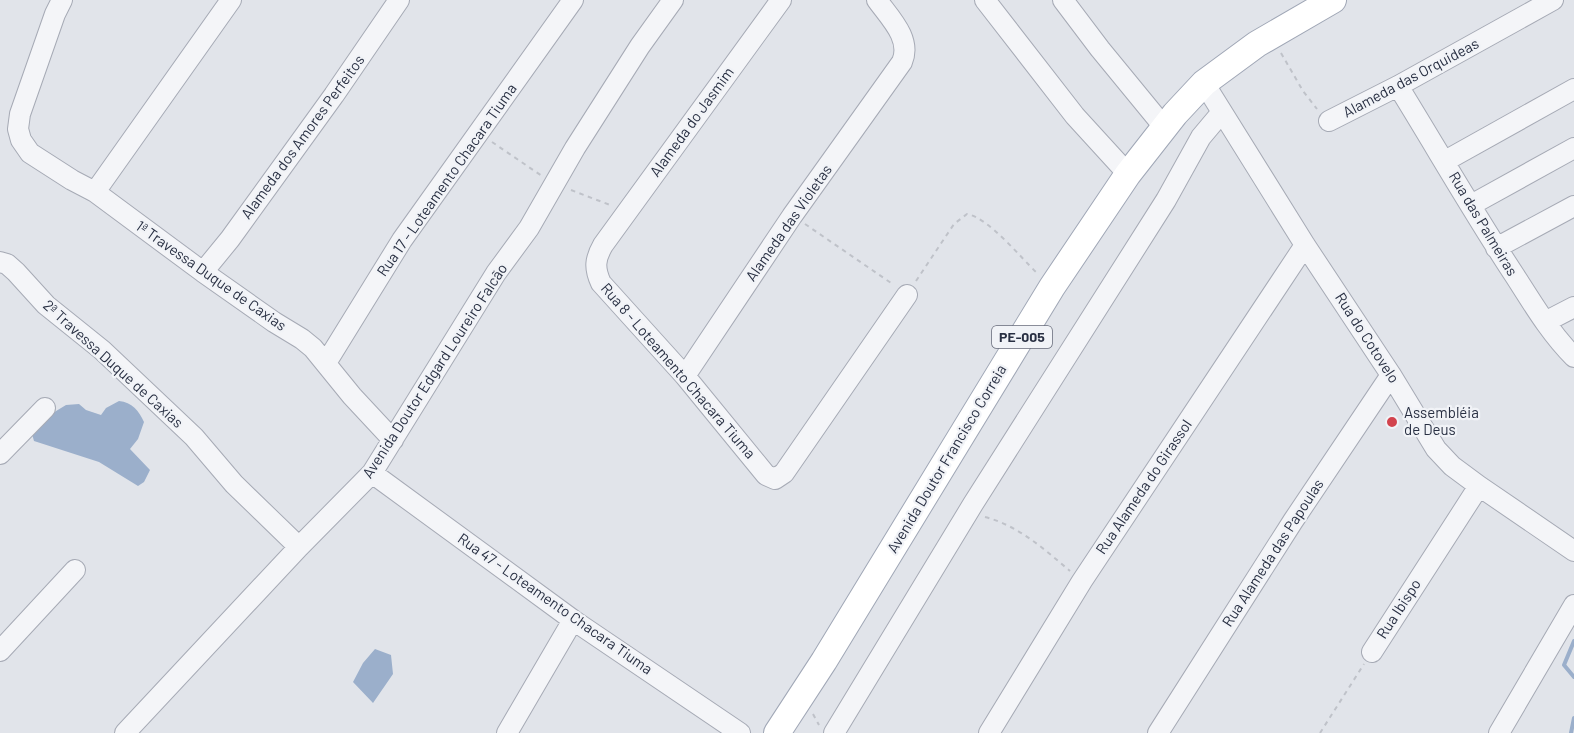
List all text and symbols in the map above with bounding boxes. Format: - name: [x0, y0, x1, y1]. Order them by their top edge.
- street label: Alameda das Orquideas: [1340, 34, 1482, 121]
- street label: Alameda dos Amores Perfeitos: [237, 51, 368, 222]
- street label: Alameda do Jasmim: [645, 63, 737, 180]
- street label: Rua 17 - Loteamento Chacara Tiuma: [373, 80, 520, 279]
- street label: Alameda das Violetas: [741, 161, 835, 284]
- street label: Rua das Palmeiras: [1446, 168, 1522, 279]
- street label: 1ª Travessa Duque de Caxias: [133, 216, 290, 334]
- street label: Avenida Doutor Edgard Loureiro Falcão: [358, 260, 510, 481]
- street label: Rua 8 - Loteamento Chacara Tiuma: [598, 279, 760, 462]
- street label: Rua do Cotovelo: [1332, 289, 1404, 386]
- street label: 2ª Travessa Duque de Caxias: [40, 296, 187, 431]
- road number: PE-005: [992, 326, 1052, 348]
- street label: Avenida Doutor Francisco Correia: [883, 361, 1010, 556]
- place label: Assembléia de Deus: [1404, 403, 1479, 438]
- marker: Assembléia de Deus: [1385, 415, 1399, 429]
- street label: Rua Alameda do Girassol: [1091, 416, 1195, 557]
- street label: Rua Alameda das Papoulas: [1218, 475, 1327, 630]
- street label: Rua 47 - Loteamento Chacara Tiuma: [455, 529, 656, 678]
- street label: Rua Ibispo: [1372, 575, 1424, 642]

